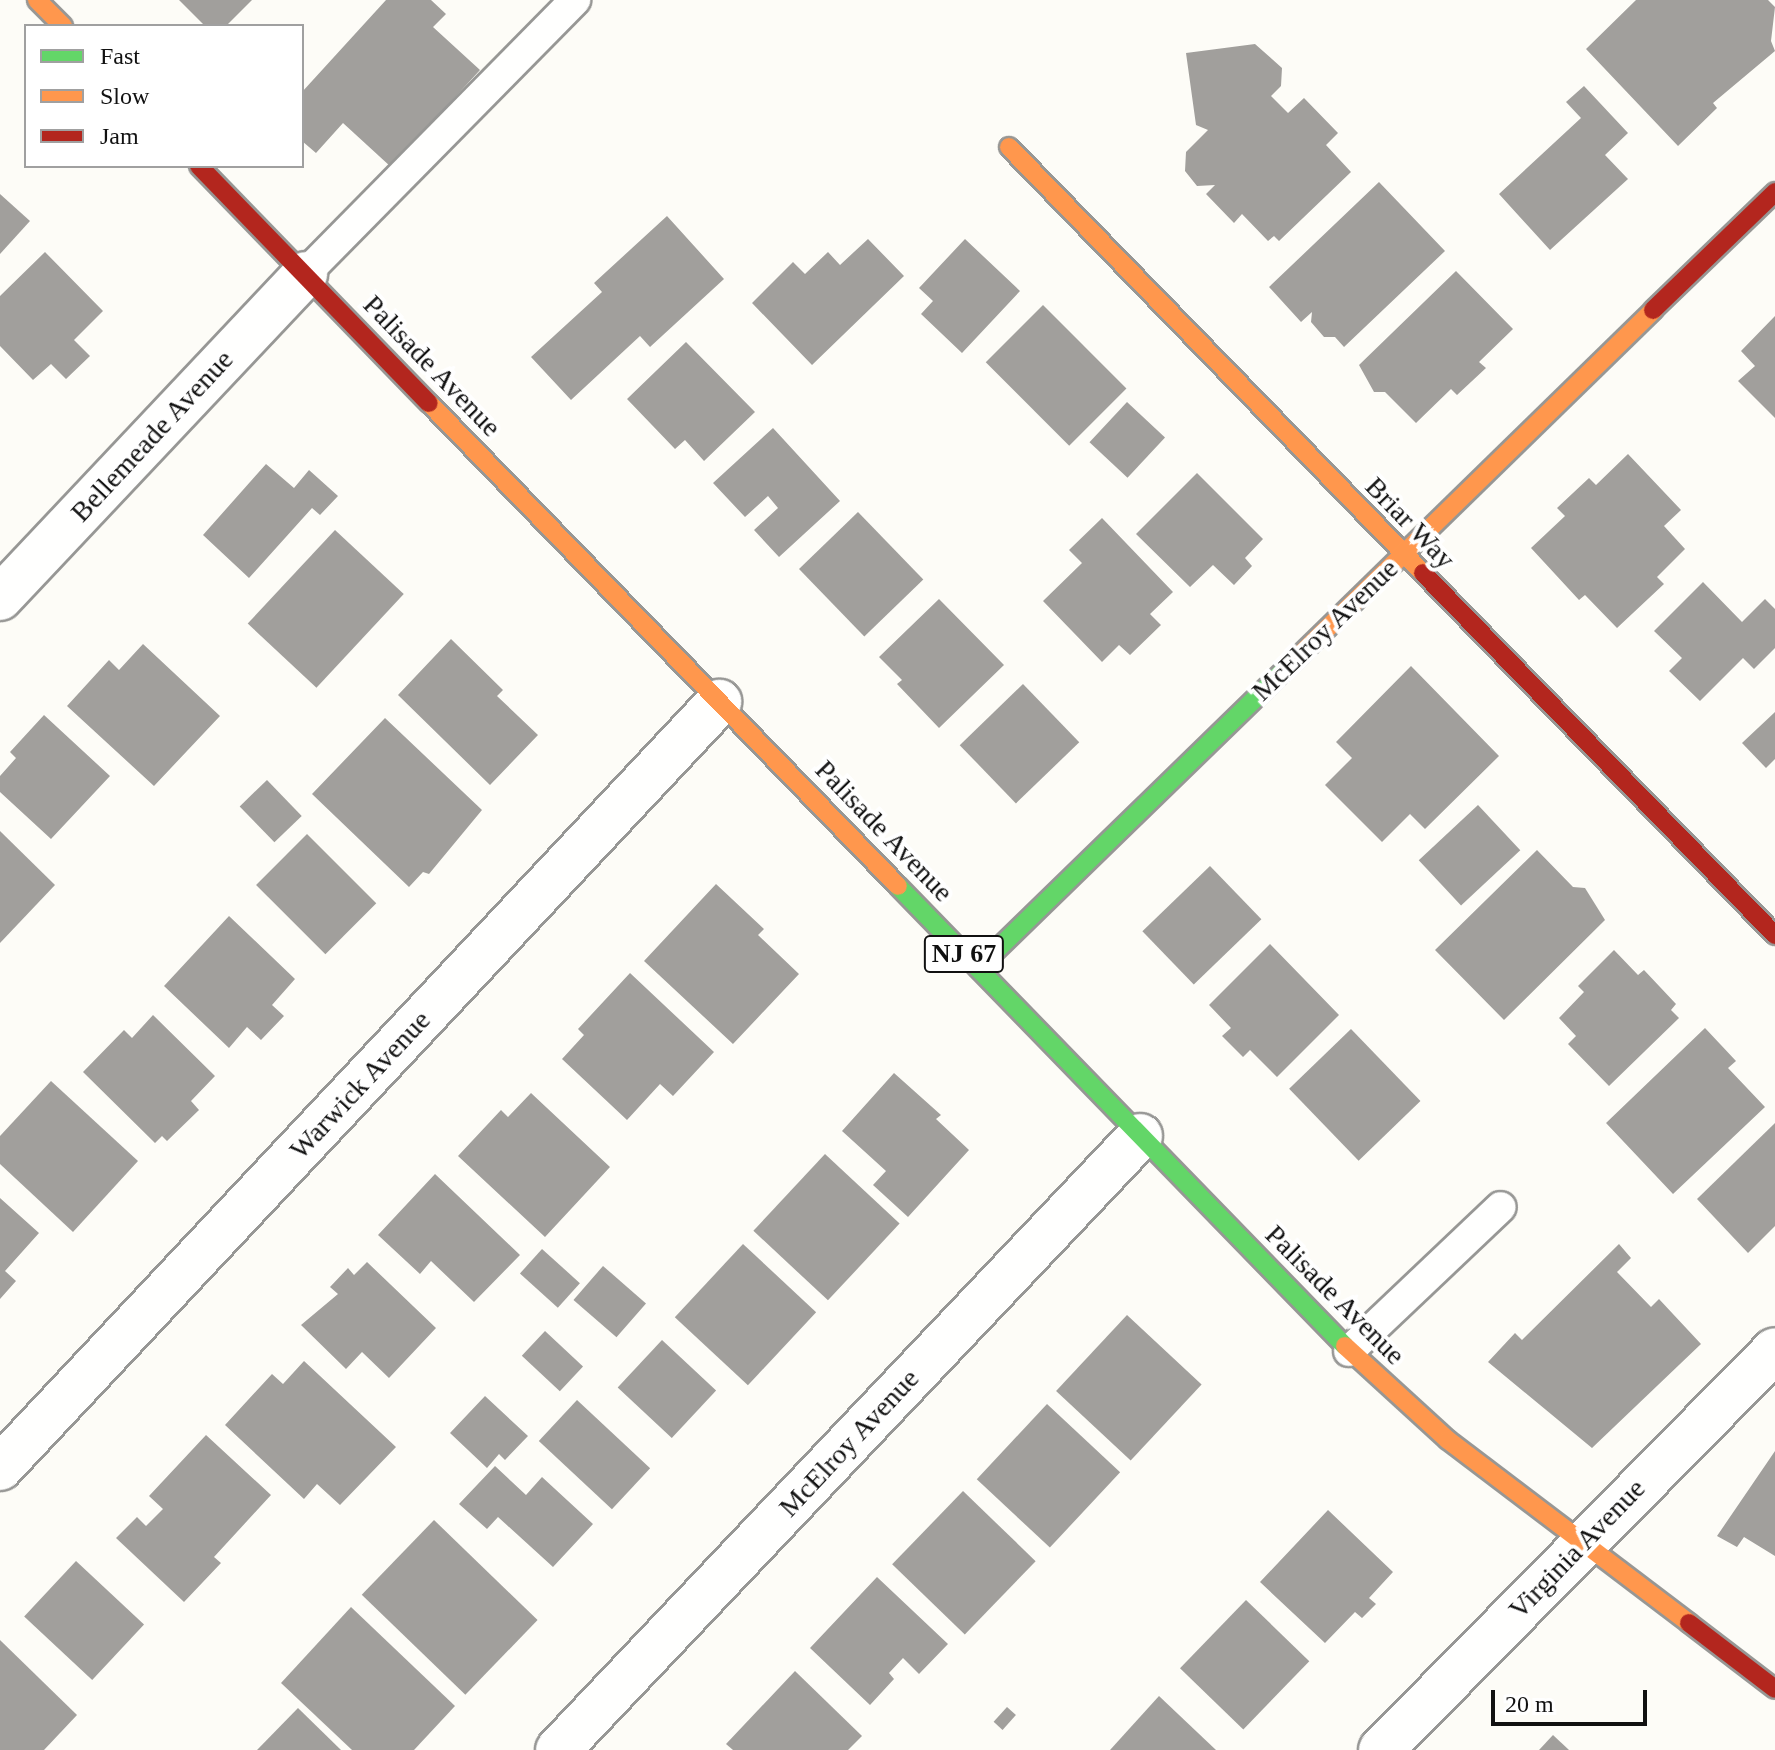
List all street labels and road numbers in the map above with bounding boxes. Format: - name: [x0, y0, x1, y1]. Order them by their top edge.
- street label: Palisade Avenue: [356, 288, 508, 444]
- street label: Bellemeade Avenue: [63, 343, 241, 529]
- street label: Briar Way: [1358, 470, 1462, 576]
- street label: McElroy Avenue: [1244, 551, 1406, 709]
- street label: Palisade Avenue: [808, 753, 960, 909]
- road number: NJ 67: [922, 932, 1006, 976]
- street label: Warwick Avenue: [282, 1003, 438, 1167]
- street label: Palisade Avenue: [1258, 1218, 1412, 1372]
- street label: McElroy Avenue: [771, 1362, 927, 1524]
- street label: Virginia Avenue: [1501, 1471, 1653, 1627]

